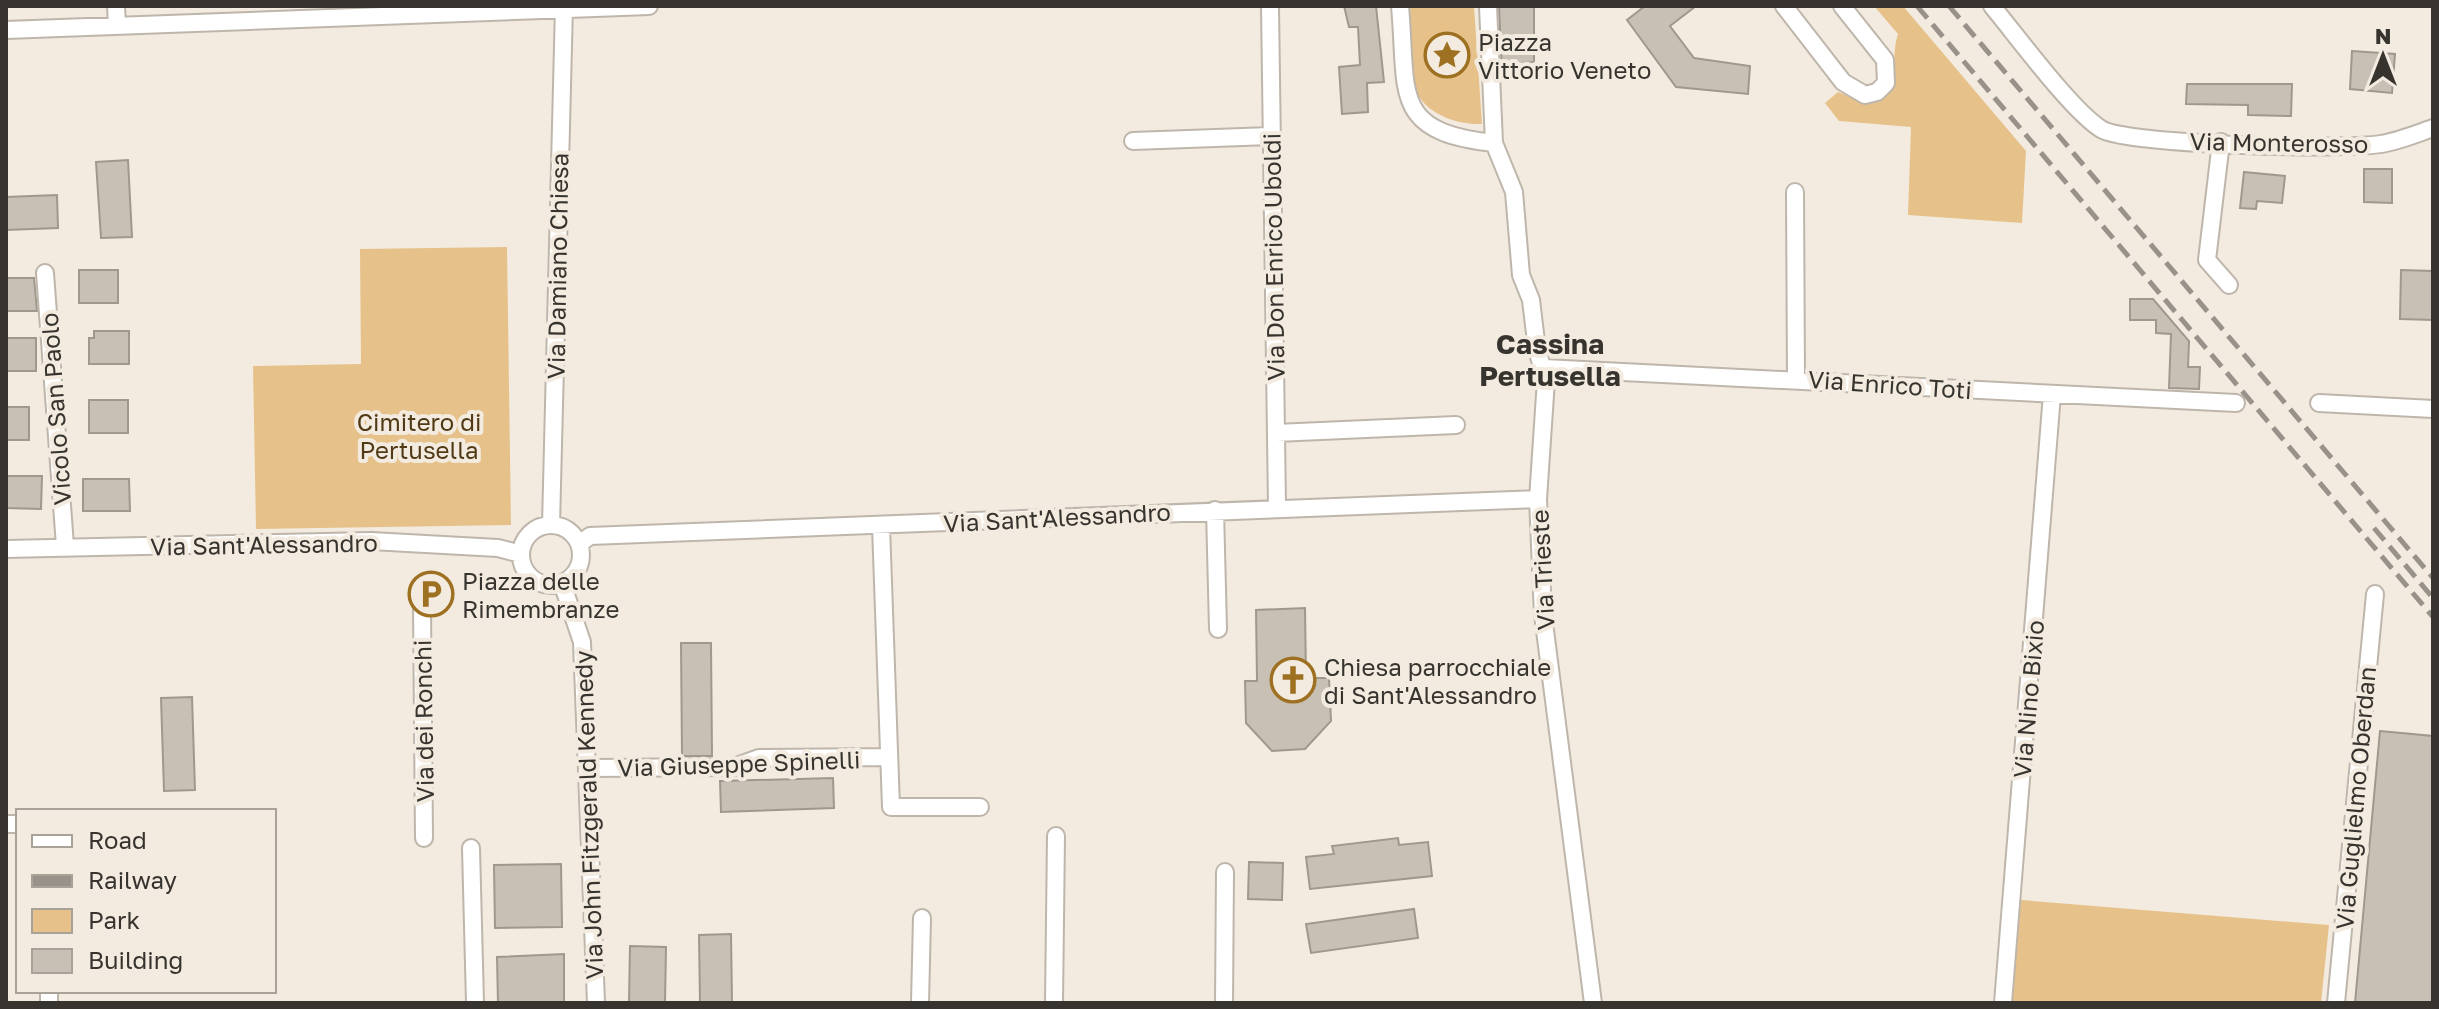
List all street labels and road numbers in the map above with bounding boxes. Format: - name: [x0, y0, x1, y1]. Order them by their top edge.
- street label: Via Monterosso: [2190, 126, 2368, 158]
- street label: Via Don Enrico Uboldi: [1256, 133, 1290, 381]
- street label: Via Damiano Chiesa: [541, 152, 573, 380]
- street label: Vicolo San Paolo: [34, 312, 76, 506]
- street label: Via Enrico Toti: [1807, 364, 1973, 404]
- street label: Via Sant'Alessandro: [943, 497, 1171, 537]
- street label: Via Trieste: [1524, 509, 1560, 631]
- street label: Via Sant'Alessandro: [150, 528, 378, 560]
- street label: Via Nino Bixio: [2007, 619, 2049, 779]
- street label: Via dei Ronchi: [407, 639, 439, 803]
- street label: Via John Fitzgerald Kennedy: [568, 650, 608, 980]
- street label: Via Guglielmo Oberdan: [2329, 665, 2381, 931]
- street label: Via Giuseppe Spinelli: [617, 744, 861, 782]

